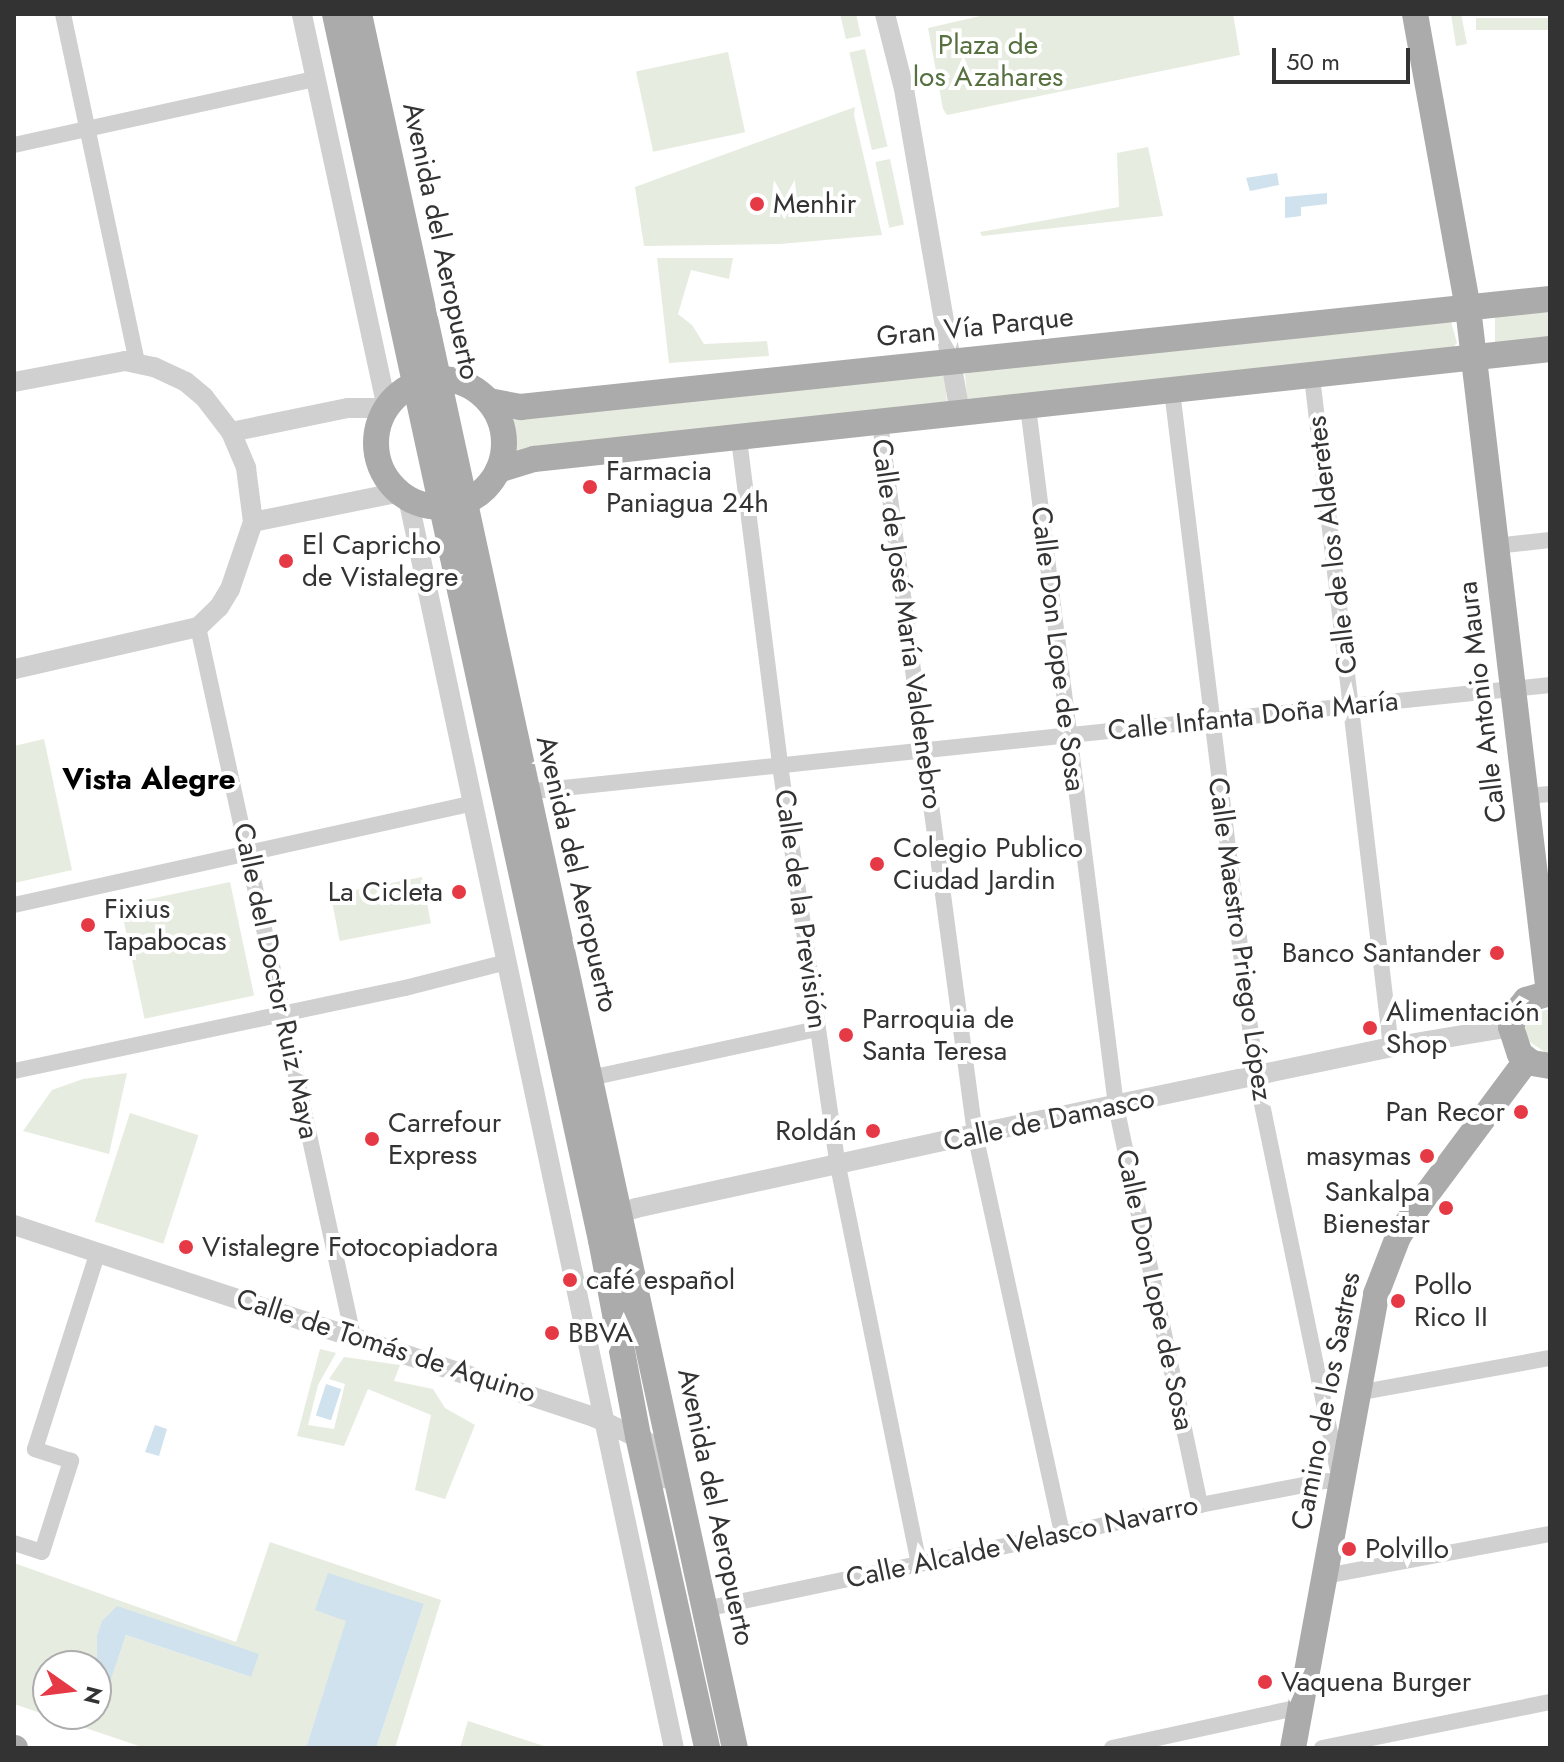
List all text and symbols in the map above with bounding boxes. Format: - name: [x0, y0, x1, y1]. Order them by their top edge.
- park label: Plaza de los Azahares: [913, 28, 1063, 94]
- scale bar: [1276, 32, 1414, 82]
- text: 50 m: [1286, 44, 1340, 79]
- street label: Avenida del Aeropuerto: [395, 99, 487, 383]
- place label: Menhir: [773, 187, 856, 221]
- marker: Menhir: [748, 195, 766, 213]
- street label: Gran Vía Parque: [875, 300, 1075, 354]
- street label: Calle de los Alderetes: [1299, 414, 1365, 676]
- street label: Calle de José María Valdenebro: [864, 437, 950, 811]
- place label: Farmacia Paniagua 24h: [606, 454, 769, 520]
- marker: Farmacia Paniagua 24h: [581, 478, 599, 496]
- street label: Calle Don Lope de Sosa: [1024, 505, 1092, 793]
- place label: El Capricho de Vistalegre: [302, 528, 458, 594]
- marker: El Capricho de Vistalegre: [277, 552, 295, 570]
- street label: Calle Antonio Maura: [1451, 579, 1513, 825]
- street label: Calle Infanta Doña María: [1106, 684, 1400, 748]
- street label: Avenida del Aeropuerto: [529, 733, 625, 1015]
- district label: Vista Alegre: [62, 761, 236, 797]
- street label: Calle Maestro Priego López: [1201, 775, 1279, 1103]
- street label: Calle de la Previsión: [768, 787, 834, 1031]
- street label: Calle del Doctor Ruiz Maya: [226, 820, 326, 1142]
- place label: Colegio Publico Ciudad Jardin: [893, 831, 1083, 897]
- marker: Colegio Publico Ciudad Jardin: [868, 855, 886, 873]
- place label: La Cicleta: [328, 875, 443, 909]
- marker: La Cicleta: [450, 883, 468, 901]
- place label: Fixius Tapabocas: [104, 892, 226, 958]
- marker: Fixius Tapabocas: [79, 916, 97, 934]
- place label: Banco Santander: [1282, 936, 1481, 970]
- marker: Banco Santander: [1488, 944, 1506, 962]
- place label: Alimentación Shop: [1386, 995, 1540, 1061]
- place label: Parroquia de Santa Teresa: [862, 1002, 1014, 1068]
- marker: Alimentación Shop: [1361, 1019, 1379, 1037]
- marker: Parroquia de Santa Teresa: [837, 1026, 855, 1044]
- street label: Calle de Damasco: [940, 1081, 1158, 1159]
- place label: Pan Recor: [1386, 1095, 1505, 1129]
- marker: Pan Recor: [1512, 1103, 1530, 1121]
- place label: Carrefour Express: [388, 1106, 501, 1172]
- place label: Roldán: [775, 1114, 857, 1148]
- marker: Roldán: [864, 1122, 882, 1140]
- marker: Carrefour Express: [363, 1130, 381, 1148]
- place label: masymas: [1306, 1139, 1411, 1173]
- street label: Calle Don Lope de Sosa: [1109, 1146, 1201, 1434]
- marker: masymas: [1418, 1147, 1436, 1165]
- place label: Sankalpa Bienestar: [1322, 1175, 1430, 1241]
- marker: Sankalpa Bienestar: [1437, 1199, 1455, 1217]
- place label: Vistalegre Fotocopiadora: [202, 1230, 498, 1264]
- marker: Vistalegre Fotocopiadora: [177, 1238, 195, 1256]
- place label: café español: [586, 1263, 735, 1297]
- place label: Pollo Rico II: [1414, 1268, 1488, 1334]
- street label: Camino de los Sastres: [1285, 1269, 1367, 1533]
- marker: café español: [561, 1271, 579, 1289]
- street label: Calle de Tomás de Aquino: [232, 1282, 540, 1410]
- marker: Pollo Rico II: [1389, 1292, 1407, 1310]
- place label: BBVA: [568, 1316, 633, 1350]
- marker: BBVA: [543, 1324, 561, 1342]
- street label: Avenida del Aeropuerto: [670, 1365, 762, 1649]
- street label: Calle Alcalde Velasco Navarro: [843, 1488, 1201, 1596]
- place label: Polvillo: [1365, 1532, 1449, 1566]
- marker: Polvillo: [1340, 1540, 1358, 1558]
- north arrow: [32, 1650, 112, 1730]
- place label: Vaquena Burger: [1281, 1665, 1471, 1699]
- marker: Vaquena Burger: [1256, 1673, 1274, 1691]
- text: N: [76, 1683, 111, 1708]

